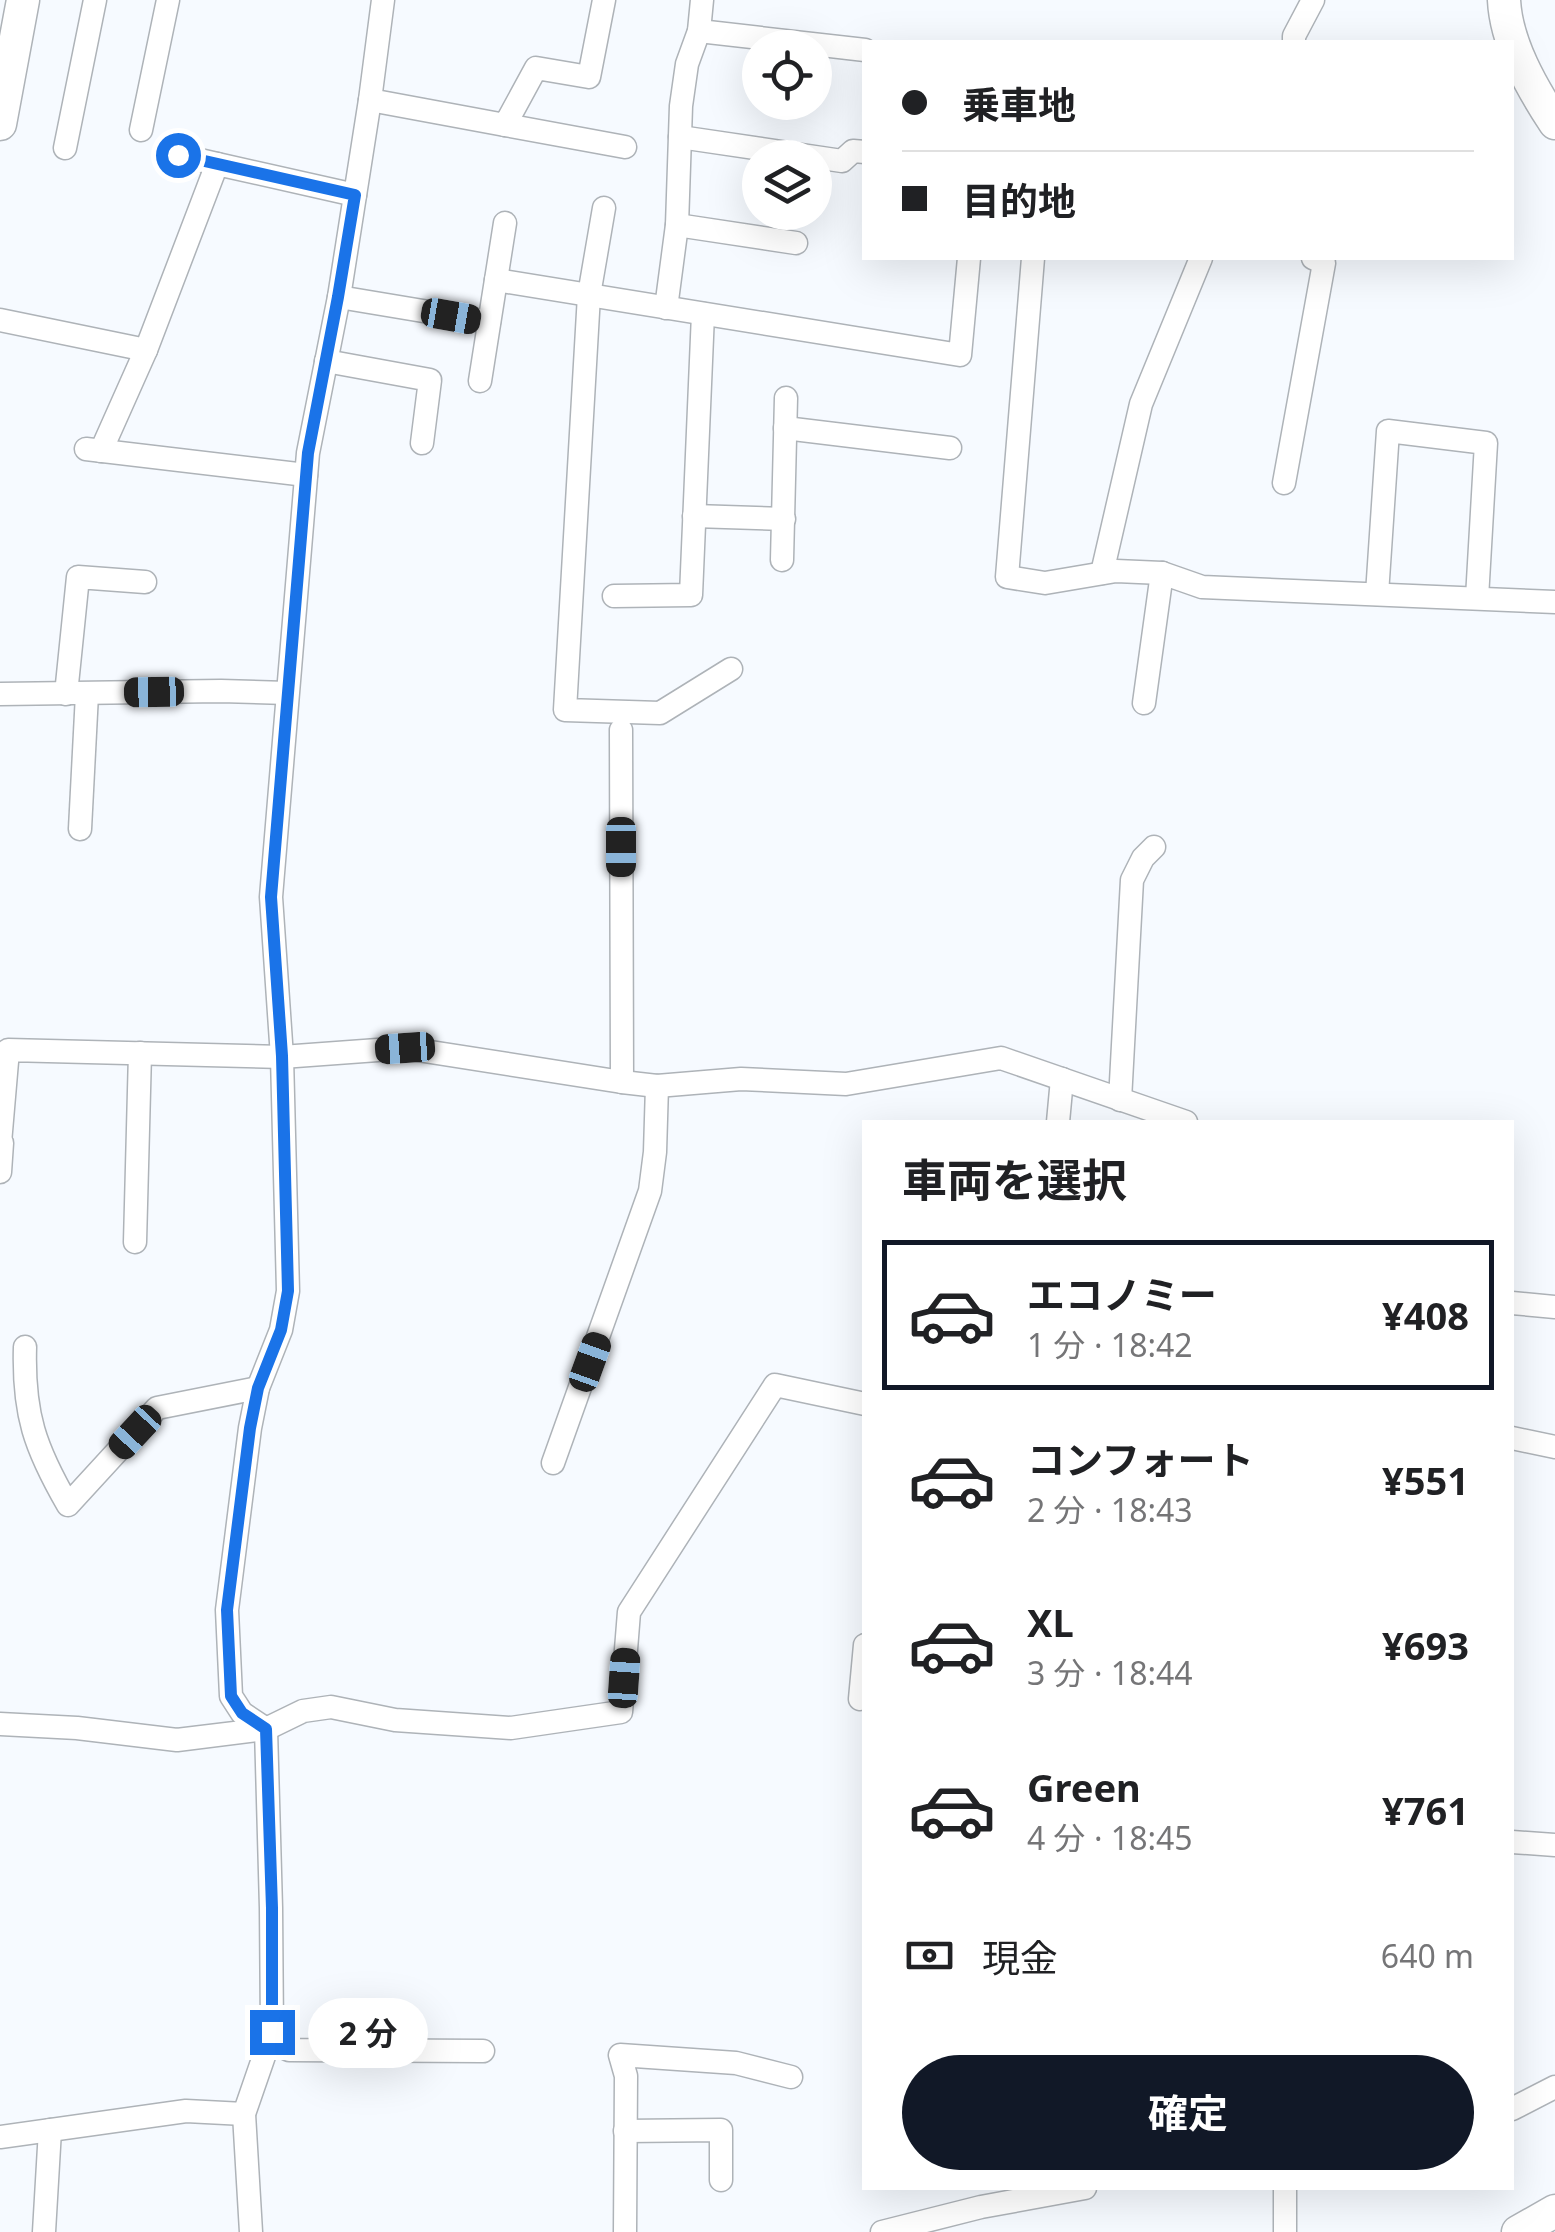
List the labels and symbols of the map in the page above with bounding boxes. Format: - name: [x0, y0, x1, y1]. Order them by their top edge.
- route start: [156, 133, 201, 178]
- car: [419, 296, 483, 336]
- car: [124, 676, 184, 708]
- car: [606, 817, 636, 877]
- car: [374, 1031, 436, 1065]
- car: [566, 1329, 614, 1395]
- car: [104, 1400, 166, 1464]
- car: [607, 1647, 641, 1709]
- callout: 2 分: [307, 1997, 427, 2067]
- route end: [250, 2010, 295, 2055]

